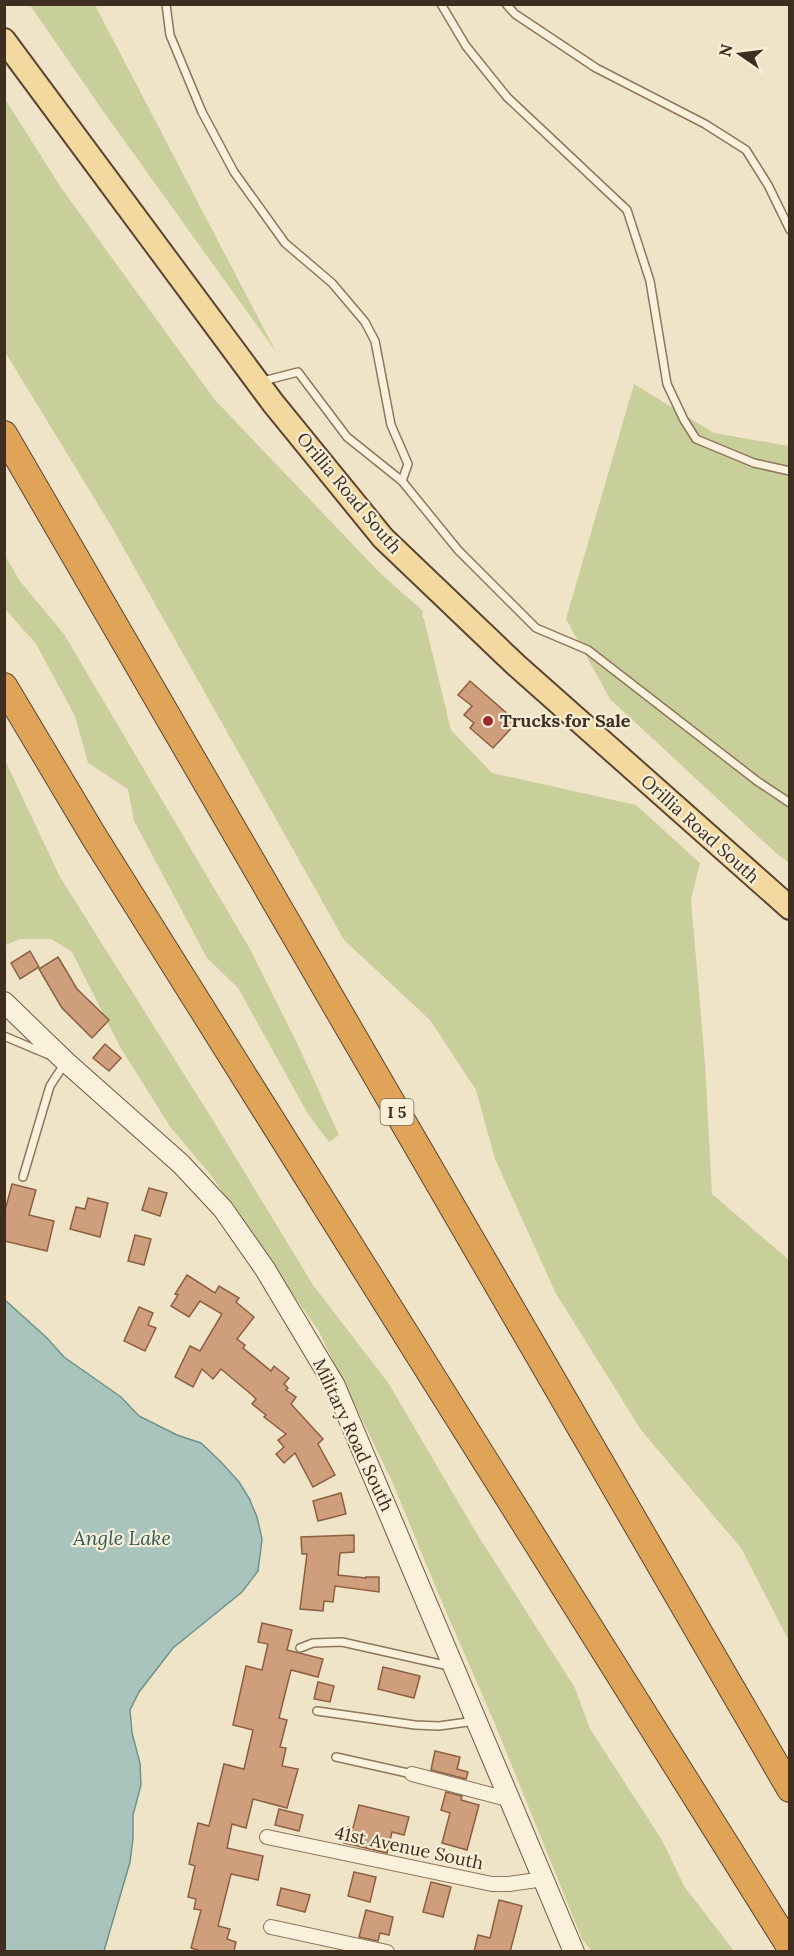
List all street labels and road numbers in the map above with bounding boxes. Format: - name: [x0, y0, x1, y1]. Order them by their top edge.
- street label: Orillia Road South: [292, 427, 407, 558]
- street label: Orillia Road South: [636, 769, 765, 888]
- road number: I 5: [380, 1099, 414, 1125]
- street label: Military Road South: [308, 1355, 399, 1515]
- street label: 41st Avenue South: [333, 1821, 486, 1875]

